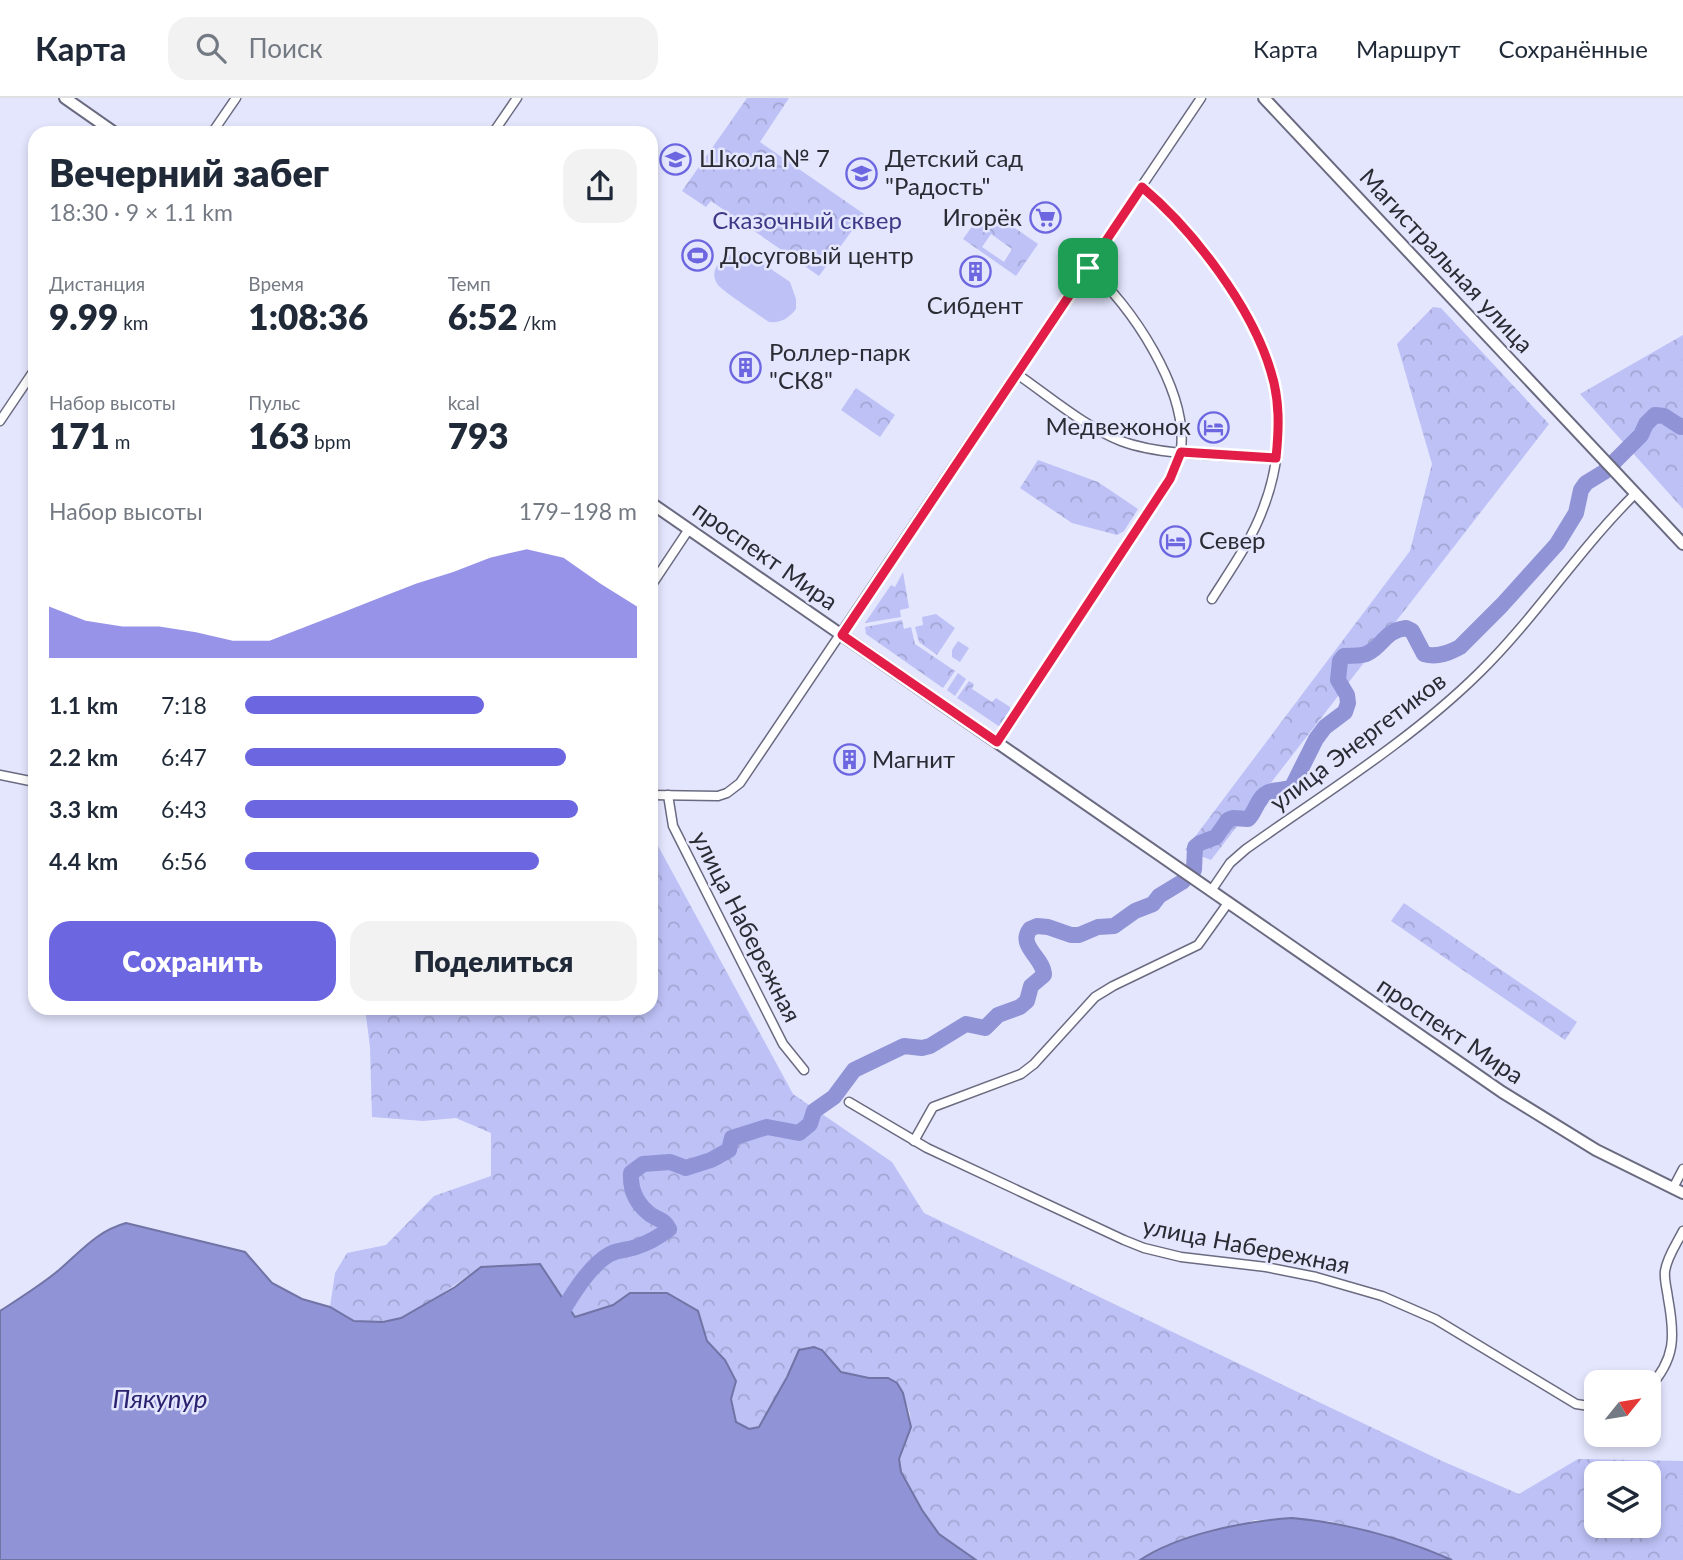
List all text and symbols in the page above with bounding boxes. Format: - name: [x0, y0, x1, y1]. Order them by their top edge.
- search box: [168, 17, 658, 80]
- text: Карта: [35, 28, 126, 68]
- icon: search: [192, 29, 230, 67]
- text: Поиск: [248, 32, 323, 64]
- text: Карта: [1253, 34, 1318, 63]
- text: Маршрут: [1356, 34, 1461, 63]
- text: Сохранённые: [1499, 34, 1648, 63]
- school or university icon: Школа № 7: [659, 142, 693, 176]
- place label: Школа № 7: [699, 143, 830, 172]
- place label: Детский сад "Радость": [885, 143, 1023, 200]
- text: Вечерний забег: [49, 149, 329, 195]
- button: share: [563, 149, 637, 223]
- school or university icon: Детский сад "Радость": [845, 156, 879, 190]
- street label: Магистральная улица: [1354, 162, 1540, 358]
- text: 18:30 · 9 × 1.1 km: [49, 198, 233, 226]
- supermarket icon: Игорёк: [1028, 201, 1062, 235]
- place label: Игорёк: [942, 202, 1023, 231]
- park label: Сказочный сквер: [712, 205, 902, 234]
- pin: [1058, 238, 1118, 298]
- sports icon: Досуговый центр: [680, 239, 714, 273]
- place label: Досуговый центр: [720, 240, 914, 269]
- icon: arrive: [1069, 249, 1107, 287]
- building icon: Сибдент: [958, 255, 992, 289]
- text: Дистанция: [49, 272, 145, 295]
- text: Время: [248, 272, 304, 295]
- text: Темп: [448, 272, 491, 295]
- place label: Сибдент: [927, 290, 1023, 319]
- text: 9.99: [49, 295, 118, 337]
- text: 1:08:36: [248, 295, 368, 337]
- text: 6:52: [448, 295, 518, 337]
- text: km: [118, 311, 148, 334]
- text: /km: [518, 311, 557, 334]
- place label: Роллер-парк "СК8": [769, 337, 911, 394]
- building icon: Роллер-парк "СК8": [729, 350, 763, 384]
- text: Набор высоты: [49, 391, 176, 414]
- text: Пульс: [248, 391, 300, 414]
- text: kcal: [448, 391, 480, 414]
- hotel icon: Медвежонок: [1197, 410, 1231, 444]
- place label: Медвежонок: [1046, 411, 1192, 440]
- text: 171: [49, 414, 110, 456]
- text: 163: [248, 414, 309, 456]
- text: 793: [448, 414, 509, 456]
- text: m: [110, 430, 130, 453]
- text: bpm: [309, 430, 351, 453]
- street label: проспект Мира: [688, 494, 844, 615]
- text: Набор высоты: [49, 497, 203, 525]
- text: 179–198 m: [519, 497, 637, 525]
- hotel icon: Север: [1159, 524, 1193, 558]
- place label: Север: [1199, 525, 1266, 554]
- street label: улица Энергетиков: [1263, 665, 1451, 816]
- text: 1.1 km: [49, 691, 118, 719]
- text: 7:18: [161, 691, 207, 719]
- text: 2.2 km: [49, 743, 118, 771]
- text: 6:47: [161, 743, 207, 771]
- building icon: Магнит: [832, 743, 866, 777]
- place label: Магнит: [872, 744, 955, 773]
- text: 3.3 km: [49, 795, 118, 823]
- text: 6:43: [161, 795, 207, 823]
- street label: улица Набережная: [687, 826, 808, 1027]
- text: 4.4 km: [49, 847, 118, 875]
- text: 6:56: [161, 847, 207, 875]
- button: Сохранить: [49, 921, 336, 1001]
- button: Поделиться: [350, 921, 637, 1001]
- street label: проспект Мира: [1372, 970, 1529, 1089]
- street label: улица Набережная: [1140, 1210, 1352, 1279]
- north arrow: [1584, 1370, 1661, 1447]
- map controls: [1584, 1370, 1661, 1538]
- water label: Пякупур: [112, 1382, 208, 1414]
- button: layers: [1584, 1461, 1661, 1538]

